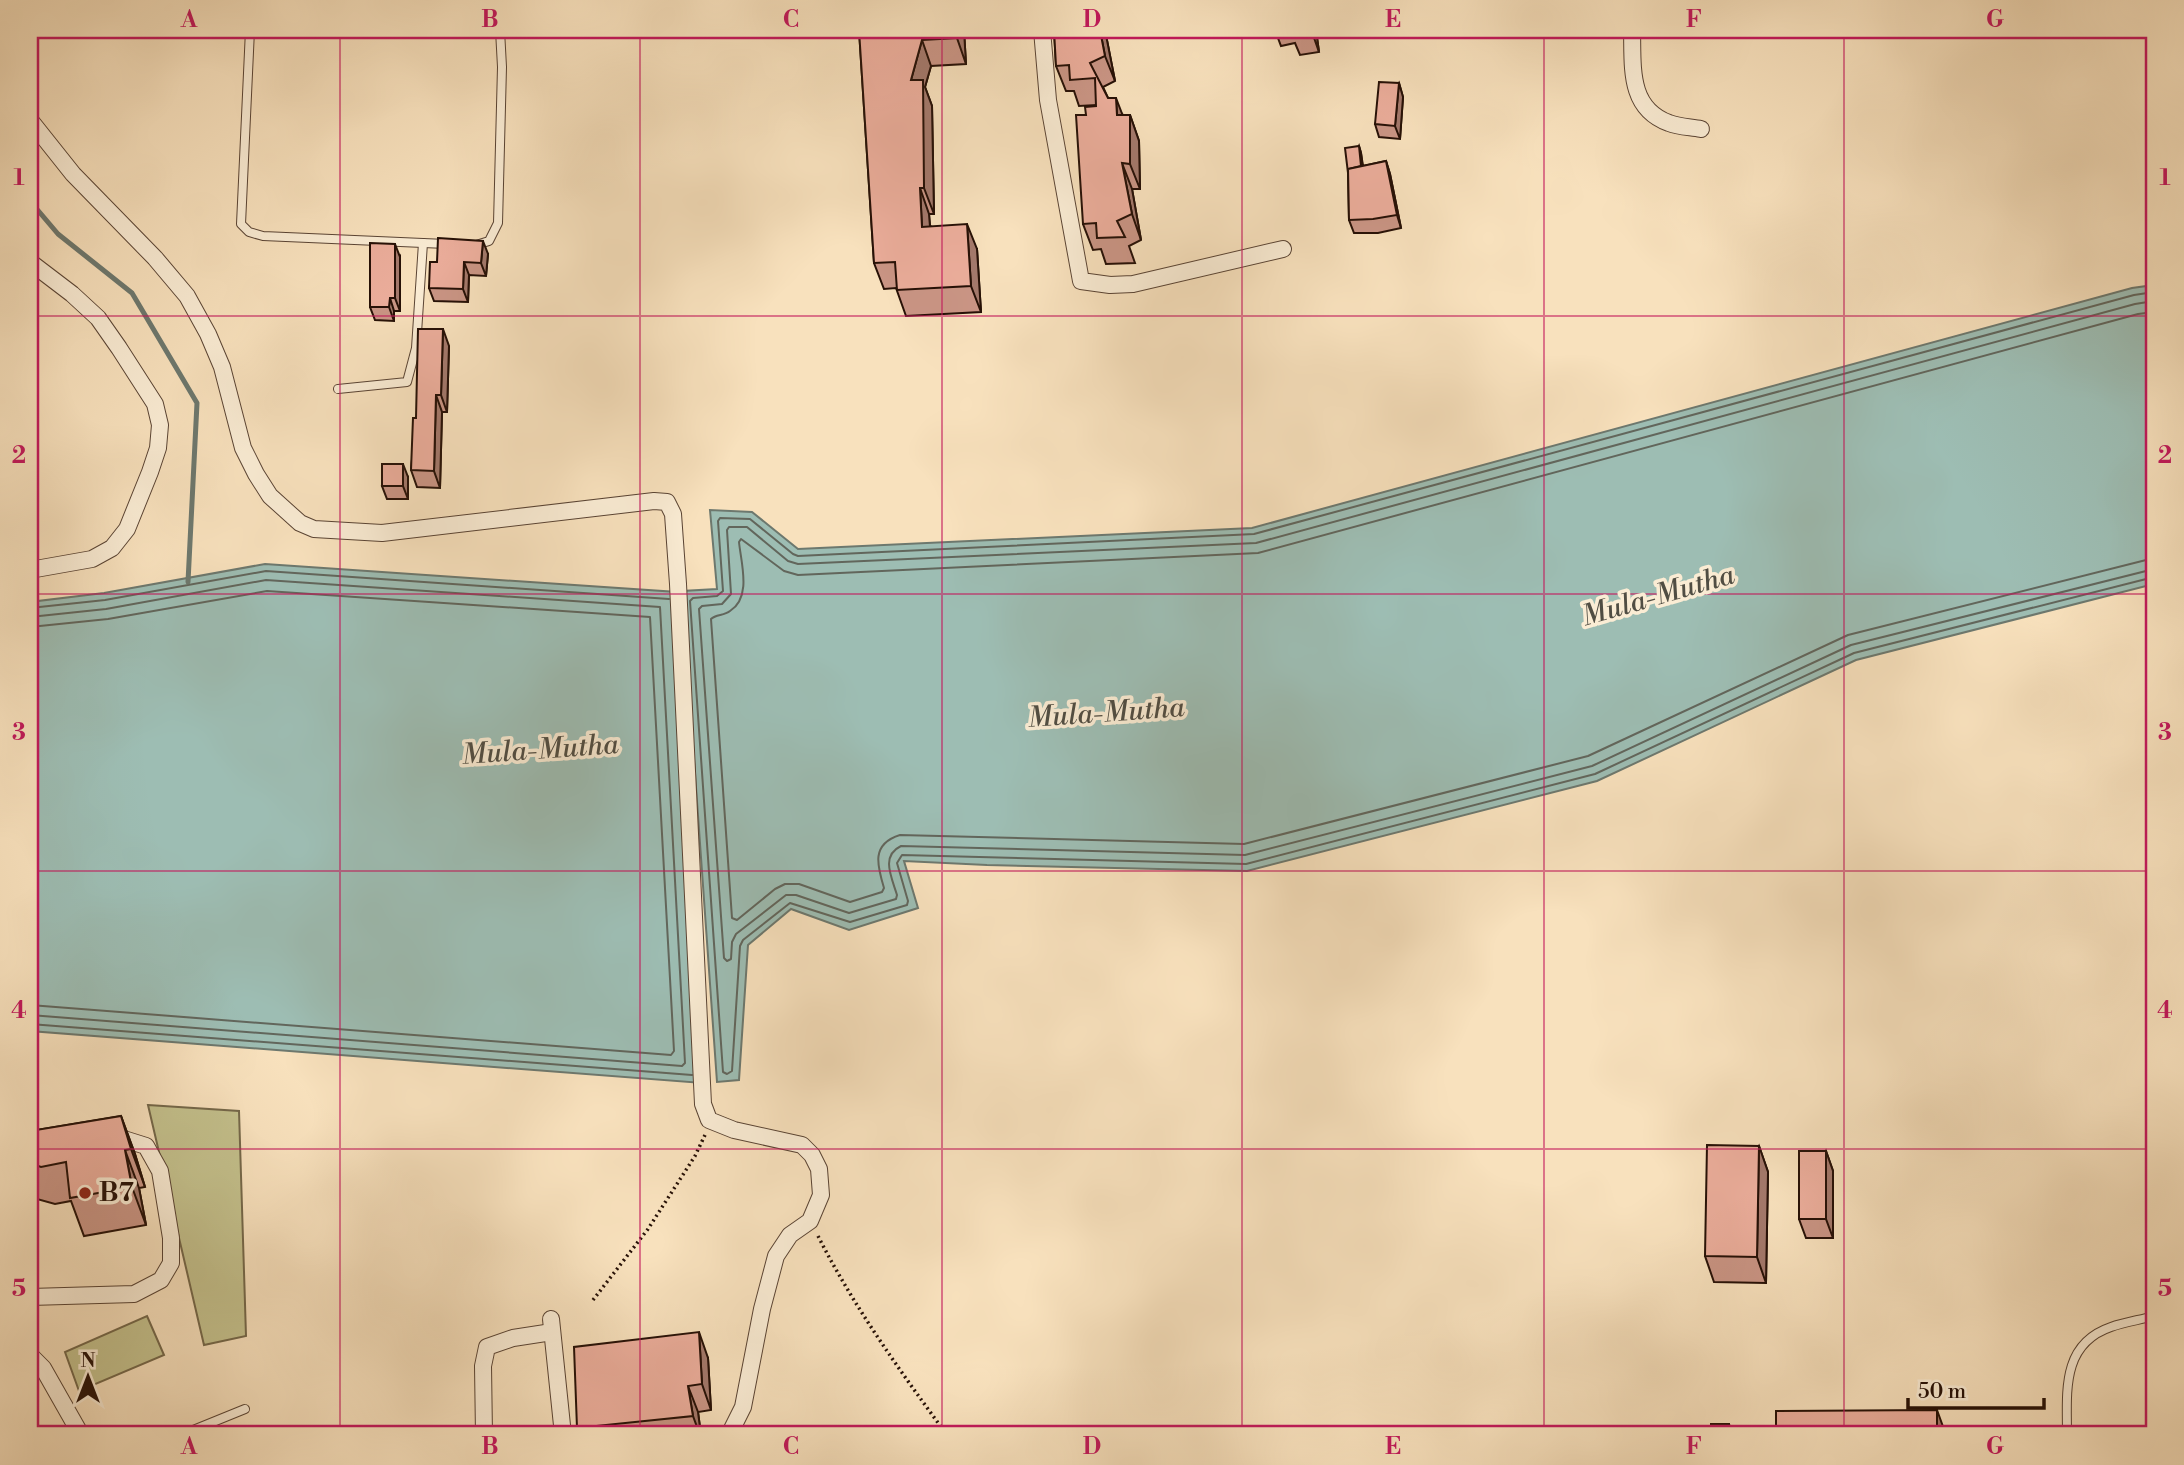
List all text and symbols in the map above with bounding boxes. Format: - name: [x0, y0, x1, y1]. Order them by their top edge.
- text: A: [180, 6, 198, 34]
- text: B: [481, 6, 499, 34]
- text: C: [783, 6, 799, 34]
- text: D: [1083, 6, 1101, 34]
- text: E: [1385, 6, 1401, 34]
- text: F: [1686, 6, 1702, 34]
- text: G: [1986, 6, 2004, 34]
- text: 1: [13, 164, 25, 192]
- text: 1: [2159, 164, 2171, 192]
- text: 2: [12, 442, 26, 470]
- text: 2: [2158, 442, 2172, 470]
- water label: Mula-Mutha: [1578, 557, 1739, 634]
- water label: Mula-Mutha: [1026, 690, 1186, 736]
- text: 3: [12, 719, 26, 747]
- text: 3: [2158, 719, 2172, 747]
- water label: Mula-Mutha: [460, 727, 620, 773]
- text: 4: [11, 997, 27, 1025]
- text: 4: [2157, 997, 2173, 1025]
- place label: B7: [99, 1177, 134, 1209]
- marker: B7: [77, 1185, 93, 1201]
- text: 5: [12, 1275, 26, 1303]
- text: 5: [2158, 1275, 2172, 1303]
- north arrow: [52, 1342, 122, 1412]
- text: N: [80, 1349, 96, 1373]
- scale bar: [1908, 1367, 2044, 1411]
- text: 50 m: [1918, 1379, 1966, 1405]
- text: A: [180, 1433, 198, 1461]
- text: B: [481, 1433, 499, 1461]
- text: C: [783, 1433, 799, 1461]
- text: D: [1083, 1433, 1101, 1461]
- text: E: [1385, 1433, 1401, 1461]
- text: F: [1686, 1433, 1702, 1461]
- text: G: [1986, 1433, 2004, 1461]

